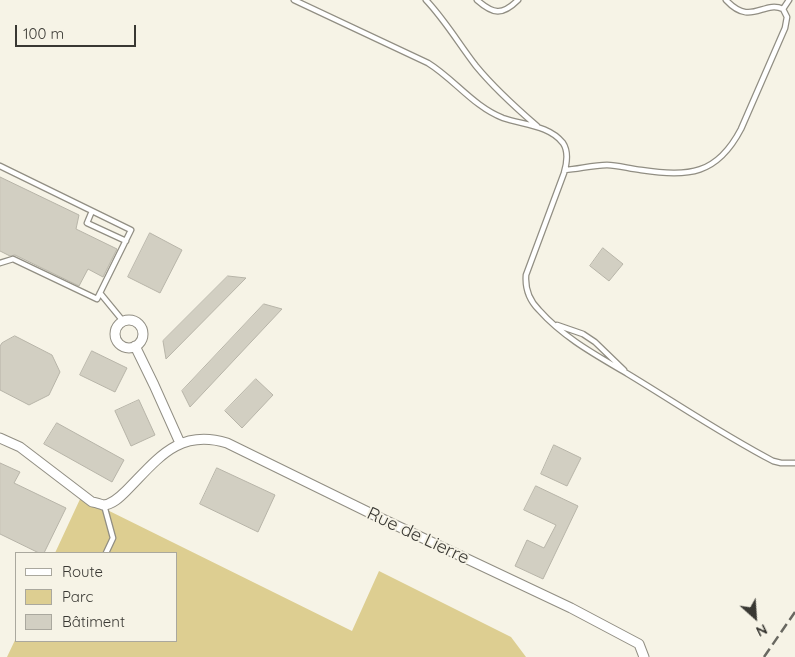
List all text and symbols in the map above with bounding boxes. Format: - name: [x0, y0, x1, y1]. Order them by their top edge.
- scale bar: [18, 15, 139, 47]
- text: 100 m: [23, 24, 64, 43]
- street label: Rue de Lierre: [363, 503, 473, 569]
- legend: [15, 552, 178, 642]
- text: Route: [62, 562, 103, 581]
- text: Parc: [62, 587, 93, 606]
- north arrow: [730, 592, 780, 642]
- text: Bâtiment: [62, 612, 125, 631]
- text: N: [753, 620, 770, 641]

